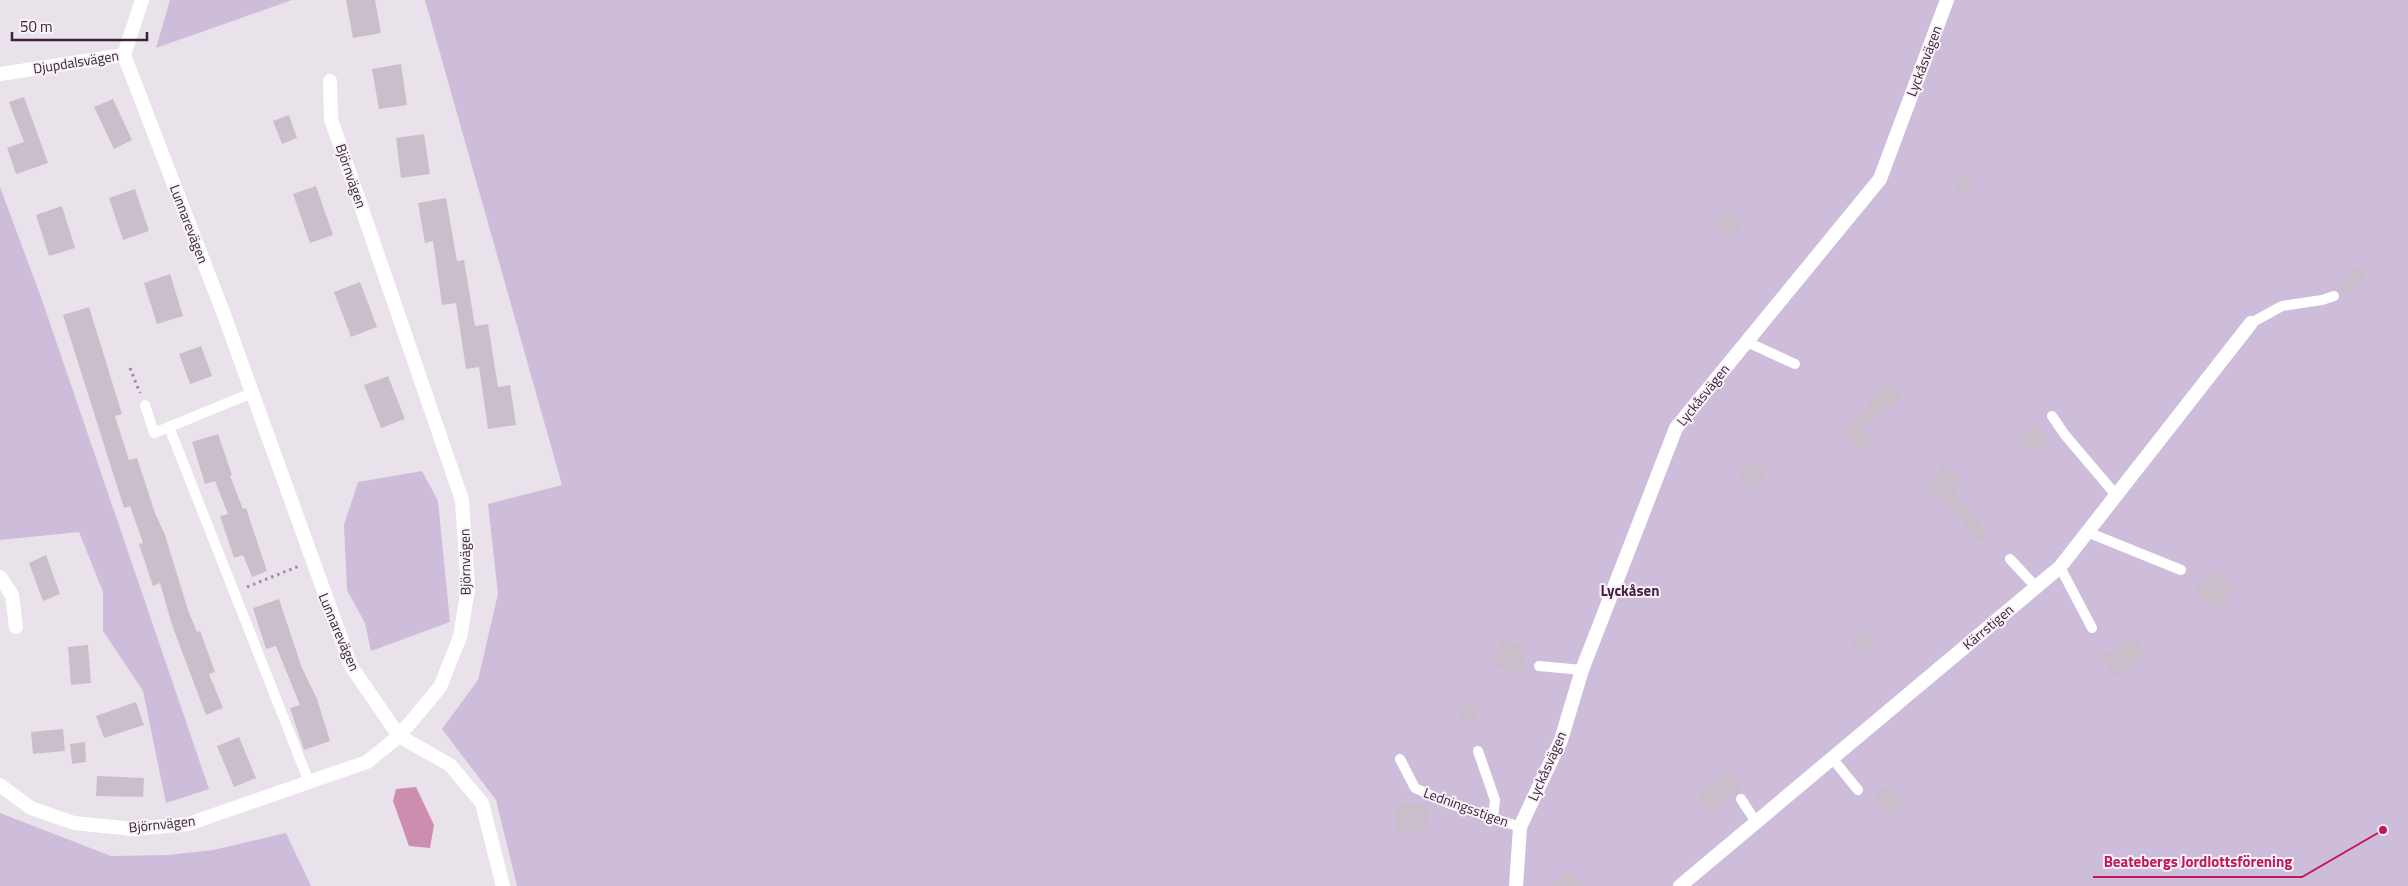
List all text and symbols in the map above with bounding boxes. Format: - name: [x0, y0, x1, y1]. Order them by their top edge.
- scale bar: [12, 10, 148, 42]
- text: 50 m: [20, 15, 53, 38]
- street label: Lyckåsvägen: [1900, 22, 1947, 99]
- street label: Djupdalsvägen: [32, 44, 120, 79]
- street label: Björnvägen: [331, 141, 372, 211]
- street label: Lunnarevägen: [165, 181, 214, 266]
- street label: Lyckåsvägen: [1671, 359, 1734, 430]
- street label: Björnvägen: [453, 528, 476, 596]
- district label: Lyckåsen: [1600, 579, 1660, 602]
- street label: Lunnarevägen: [314, 589, 365, 674]
- street label: Kärrstigen: [1958, 599, 2018, 654]
- street label: Lyckåsvägen: [1522, 728, 1571, 804]
- street label: Ledningsstigen: [1421, 781, 1512, 832]
- street label: Björnvägen: [128, 810, 196, 837]
- callout: Beatebergs Jordlottsförening: [2093, 847, 2302, 877]
- text: Beatebergs Jordlottsförening: [2104, 850, 2292, 873]

